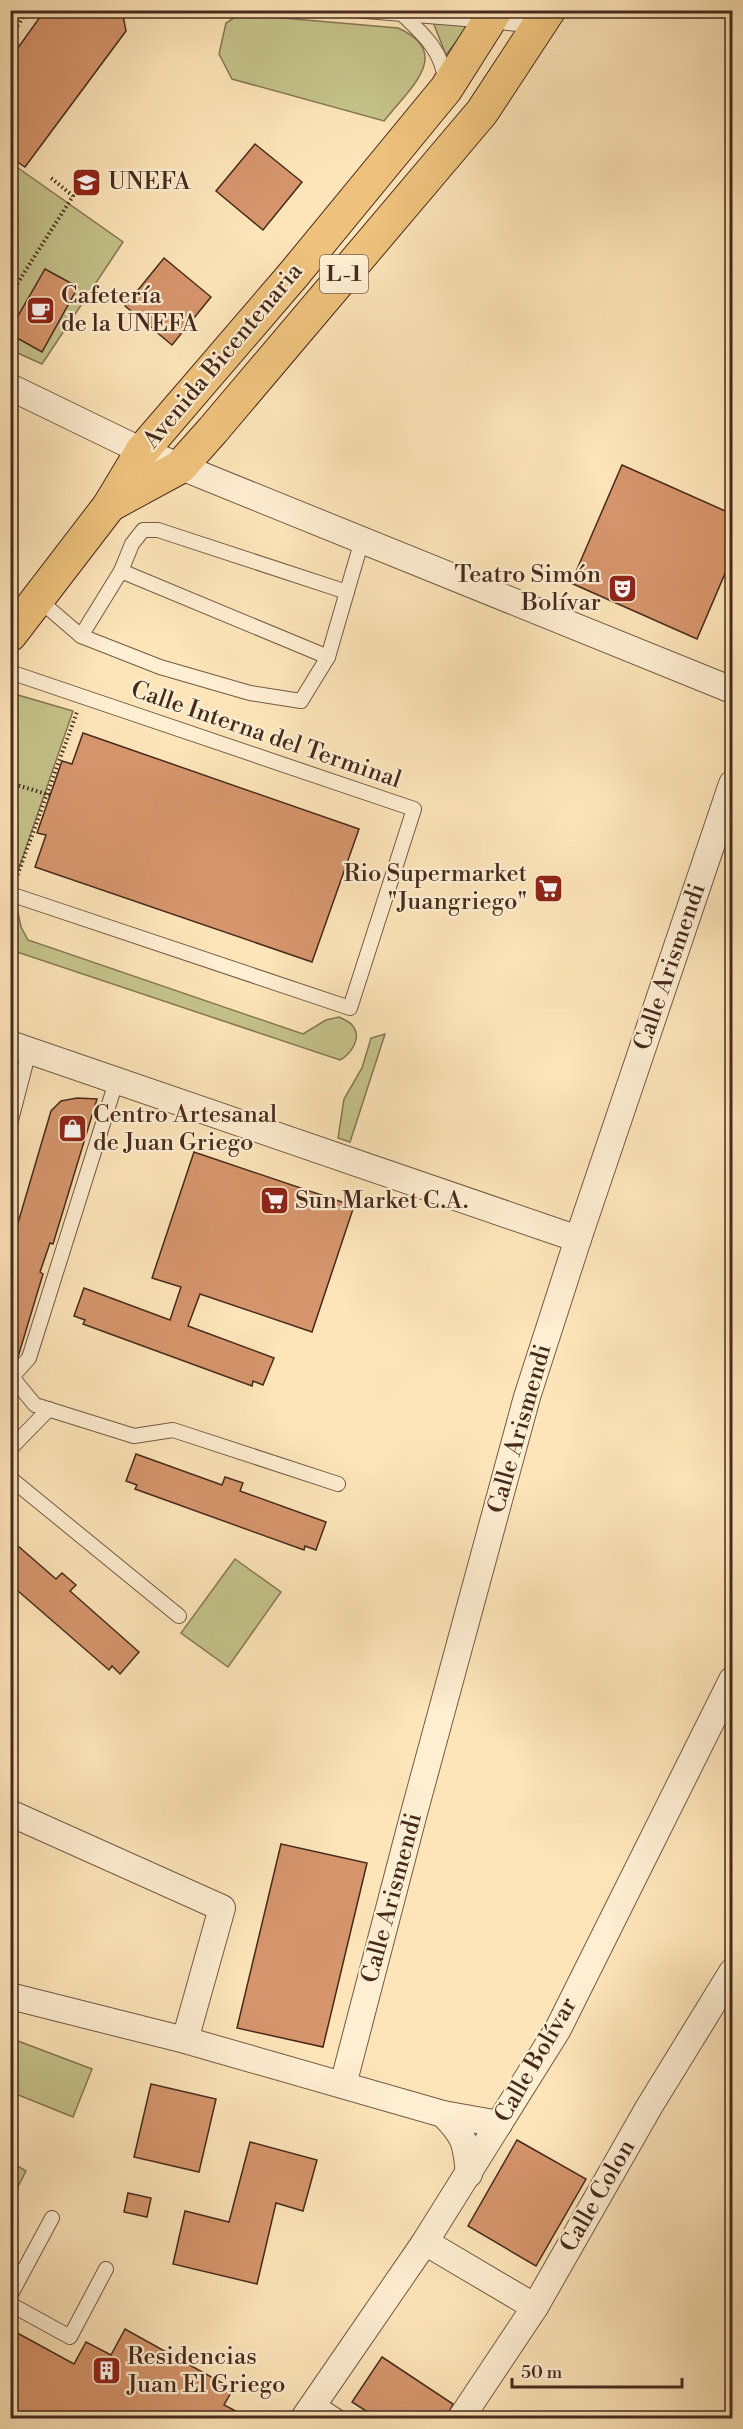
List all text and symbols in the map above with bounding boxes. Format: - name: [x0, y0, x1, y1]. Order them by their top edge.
- school or university icon: UNEFA: [71, 166, 103, 198]
- place label: UNEFA: [108, 167, 191, 197]
- road number: L-1: [320, 255, 368, 293]
- street label: Avenida Bicentenaria: [136, 256, 310, 456]
- place label: Cafetería de la UNEFA: [61, 281, 199, 339]
- cafe icon: Cafetería de la UNEFA: [24, 294, 56, 326]
- place label: Teatro Simón Bolívar: [455, 560, 601, 618]
- theatre icon: Teatro Simón Bolívar: [606, 573, 638, 605]
- street label: Calle Interna del Terminal: [127, 675, 405, 795]
- place label: Rio Supermarket "Juangriego": [344, 859, 527, 917]
- supermarket icon: Rio Supermarket "Juangriego": [532, 872, 564, 904]
- street label: Calle Arismendi: [627, 879, 713, 1054]
- place label: Centro Artesanal de Juan Griego: [93, 1100, 277, 1158]
- shop icon: Centro Artesanal de Juan Griego: [56, 1113, 88, 1145]
- supermarket icon: Sun Market C.A.: [258, 1185, 290, 1217]
- place label: Sun Market C.A.: [295, 1186, 468, 1216]
- street label: Calle Arismendi: [482, 1341, 559, 1517]
- street label: Calle Arismendi: [355, 1810, 429, 1986]
- street label: Calle Bolívar: [488, 1992, 584, 2128]
- street label: Calle Colon: [554, 2134, 642, 2258]
- place label: Residencias Juan El Griego: [126, 2342, 285, 2400]
- scale bar: [512, 2351, 682, 2389]
- building icon: Residencias Juan El Griego: [90, 2355, 122, 2387]
- text: 50 m: [521, 2361, 563, 2384]

